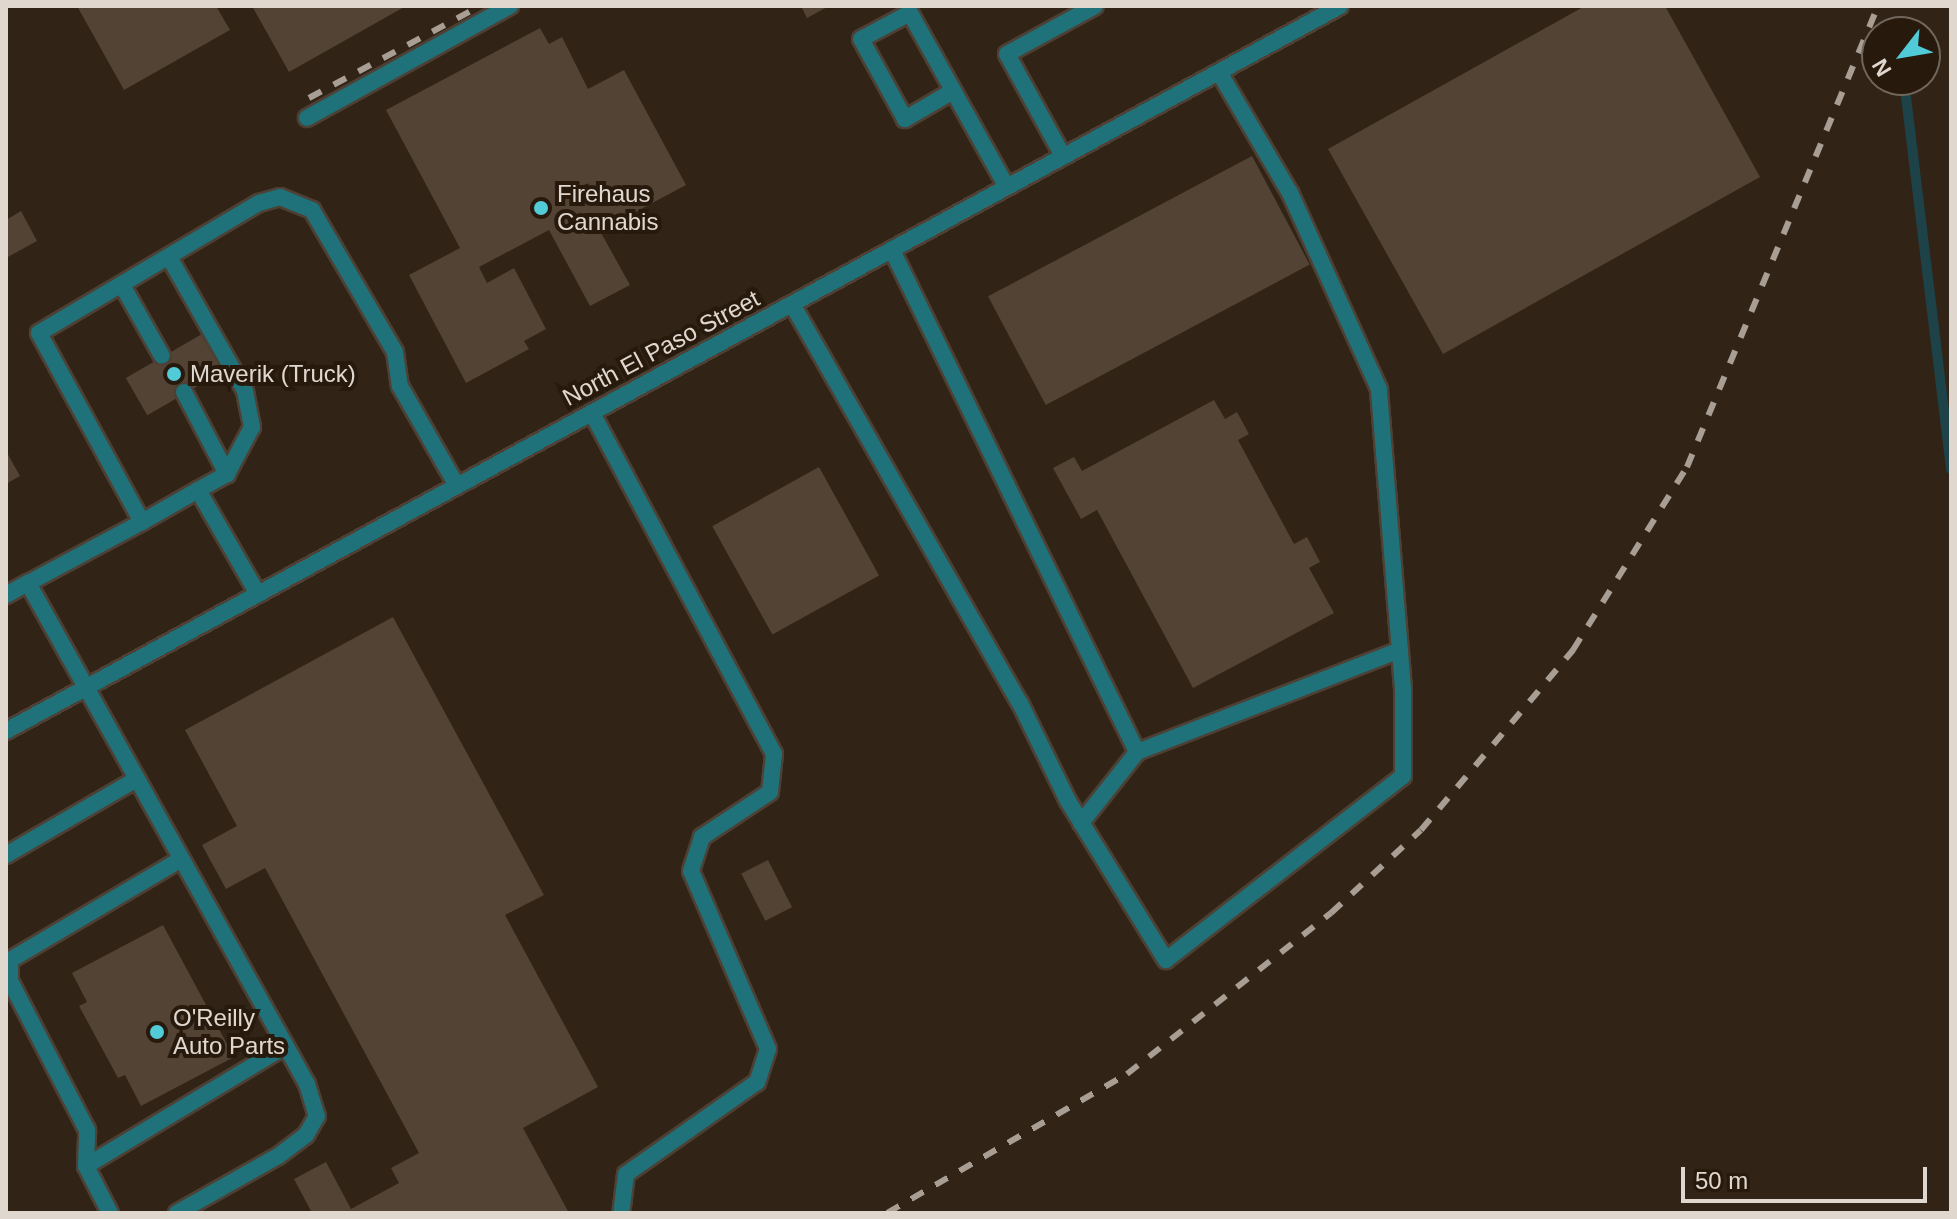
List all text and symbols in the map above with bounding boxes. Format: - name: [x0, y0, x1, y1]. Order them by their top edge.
- north arrow: [1861, 16, 1941, 96]
- text: N: [1867, 54, 1897, 81]
- place label: Firehaus Cannabis: [557, 180, 658, 236]
- marker: Firehaus Cannabis: [532, 199, 550, 217]
- street label: North El Paso Street: [558, 284, 764, 412]
- place label: Maverik (Truck): [190, 360, 356, 388]
- marker: Maverik (Truck): [165, 365, 183, 383]
- place label: O'Reilly Auto Parts: [173, 1004, 285, 1060]
- marker: O'Reilly Auto Parts: [148, 1023, 166, 1041]
- scale bar: [1685, 1151, 1931, 1201]
- text: 50 m: [1695, 1167, 1748, 1194]

